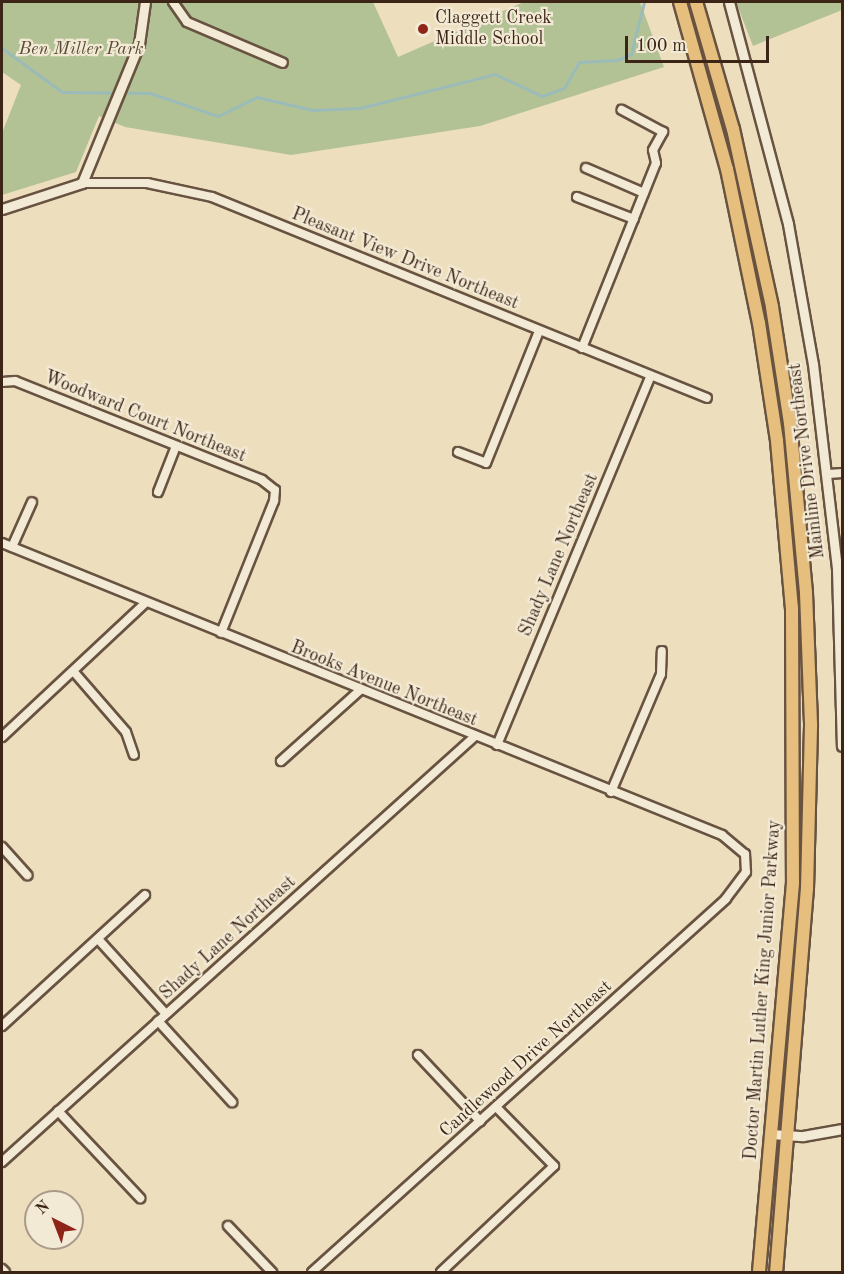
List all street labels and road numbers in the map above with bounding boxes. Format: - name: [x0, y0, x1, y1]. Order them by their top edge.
- street label: Pleasant View Drive Northeast: [288, 203, 522, 315]
- street label: Mainline Drive Northeast: [784, 362, 830, 560]
- street label: Woodward Court Northeast: [41, 367, 249, 467]
- street label: Shady Lane Northeast: [515, 470, 603, 640]
- street label: Brooks Avenue Northeast: [287, 637, 481, 731]
- street label: Doctor Martin Luther King Junior Parkway: [740, 819, 786, 1161]
- street label: Shady Lane Northeast: [156, 871, 300, 1005]
- street label: Candlewood Drive Northeast: [435, 976, 617, 1142]

